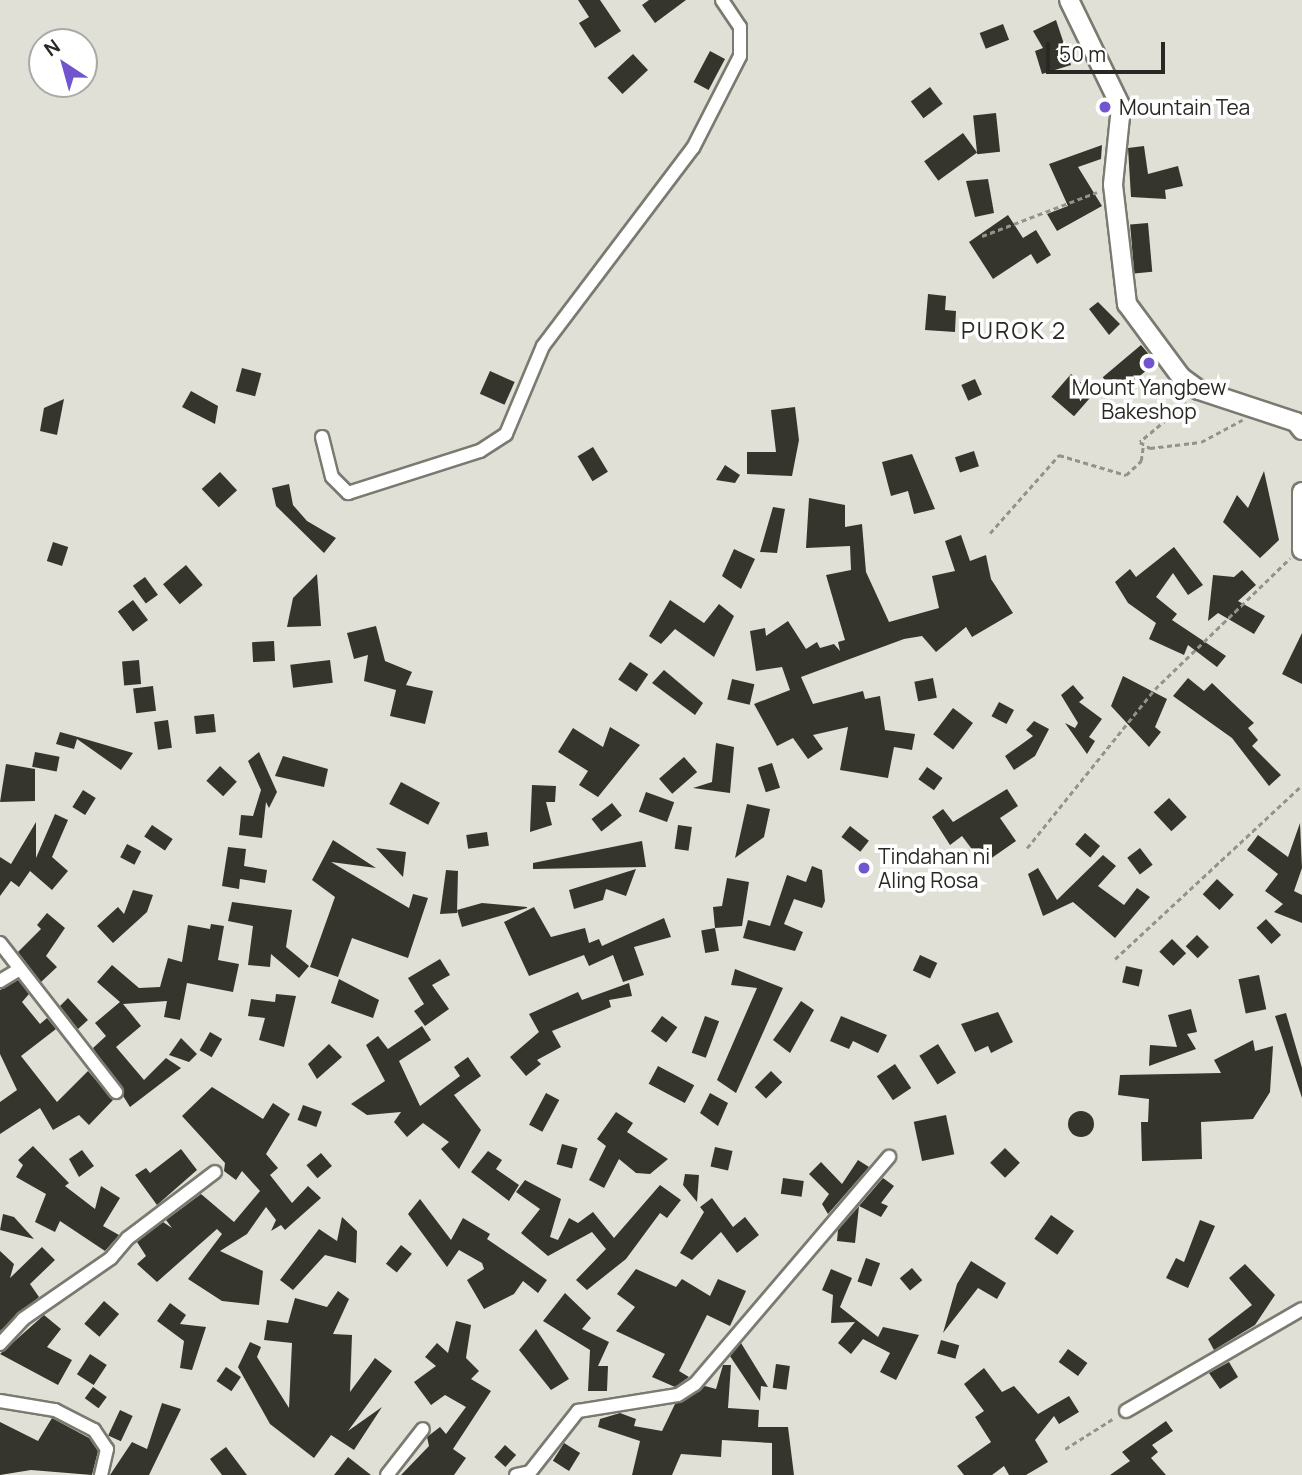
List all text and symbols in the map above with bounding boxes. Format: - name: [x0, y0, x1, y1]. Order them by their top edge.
- north arrow: [28, 28, 98, 98]
- scale bar: [1050, 28, 1169, 72]
- text: N: [39, 33, 65, 62]
- text: 50 m: [1059, 40, 1106, 68]
- place label: Mountain Tea: [1119, 94, 1250, 120]
- marker: Mountain Tea: [1097, 99, 1113, 115]
- district label: PUROK 2: [962, 316, 1066, 344]
- marker: Mount Yangbew Bakeshop: [1141, 355, 1157, 371]
- place label: Mount Yangbew Bakeshop: [1072, 374, 1226, 424]
- place label: Tindahan ni Aling Rosa: [878, 843, 990, 893]
- marker: Tindahan ni Aling Rosa: [856, 860, 872, 876]

